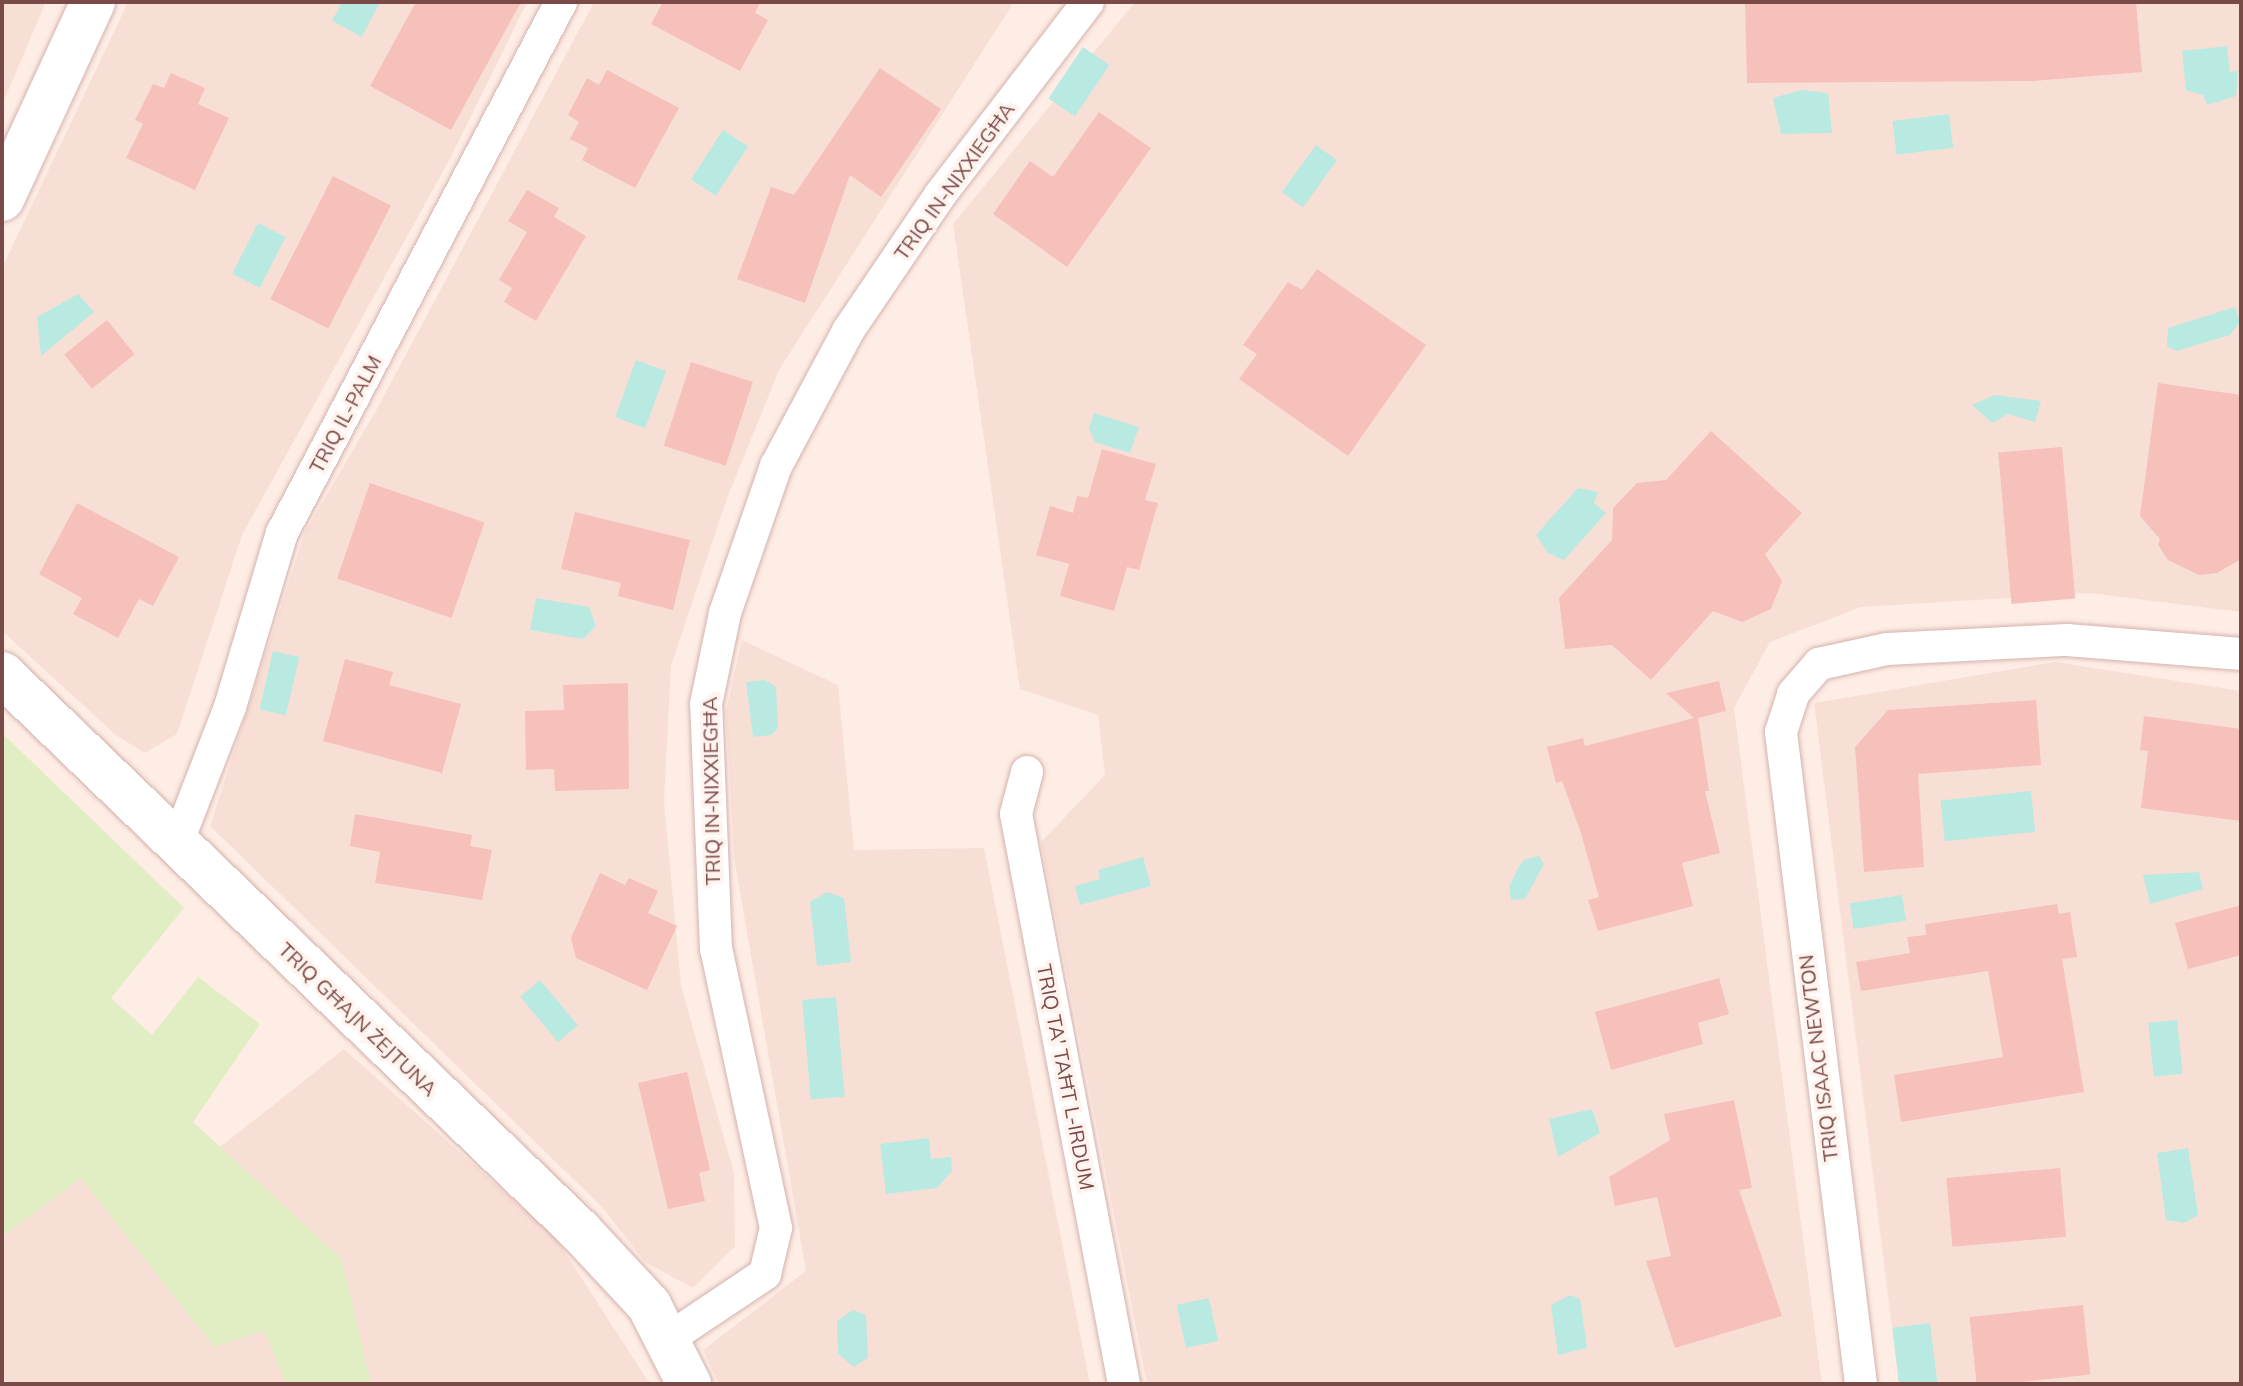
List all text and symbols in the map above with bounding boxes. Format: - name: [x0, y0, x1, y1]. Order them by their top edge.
- street label: TRIQ IN-NIXXIEGĦA: [889, 98, 1019, 264]
- street label: TRIQ IL-PALM: [304, 351, 386, 477]
- street label: TRIQ IN-NIXXIEGĦA: [697, 696, 725, 886]
- street label: TRIQ GĦAJN ŻEJTUNA: [274, 937, 442, 1101]
- street label: TRIQ ISAAC NEWTON: [1793, 953, 1843, 1163]
- street label: TRIQ TA' TAĦT L-IRDUM: [1032, 962, 1100, 1192]

